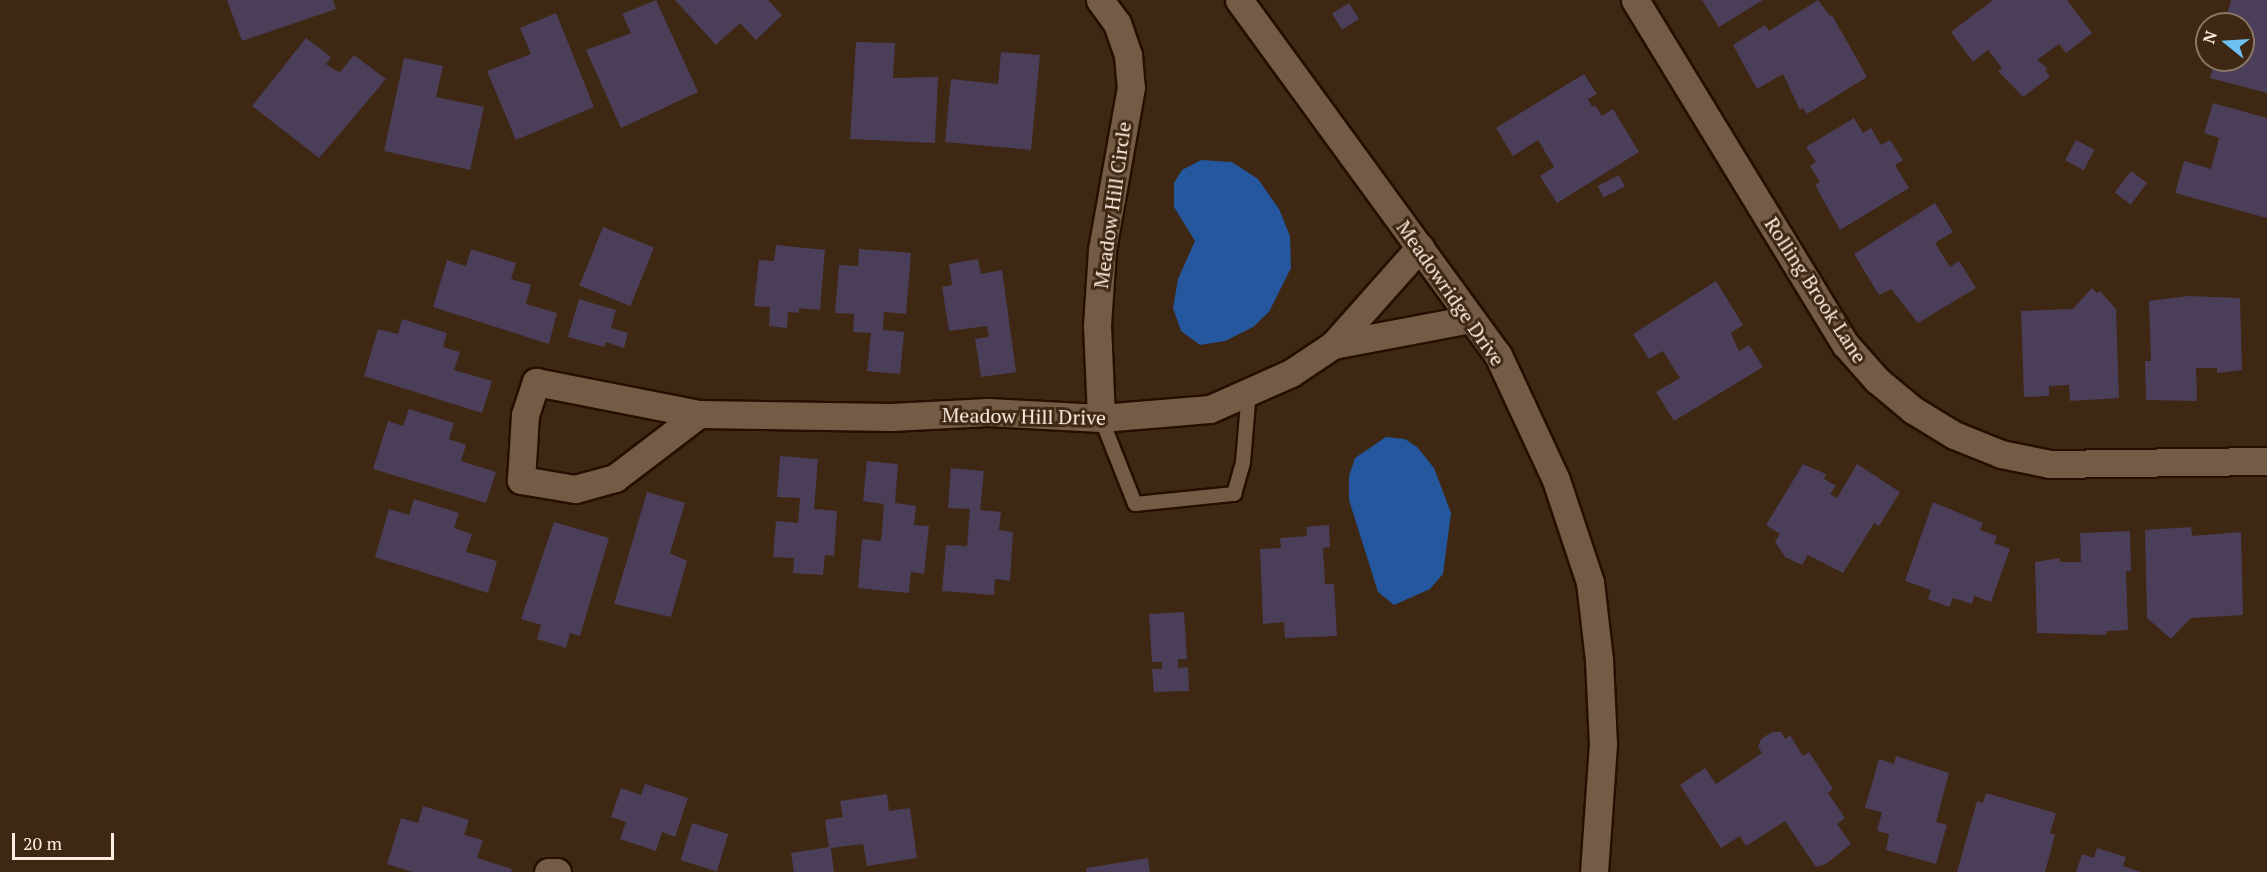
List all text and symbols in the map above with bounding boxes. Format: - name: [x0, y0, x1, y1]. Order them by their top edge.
- north arrow: [2195, 12, 2255, 72]
- text: N: [2197, 28, 2222, 46]
- street label: Meadow Hill Circle: [1088, 120, 1136, 290]
- street label: Rolling Brook Lane: [1760, 213, 1872, 367]
- street label: Meadowridge Drive: [1392, 216, 1510, 370]
- street label: Meadow Hill Drive: [942, 403, 1106, 429]
- scale bar: [15, 821, 117, 859]
- text: 20 m: [23, 831, 62, 855]

